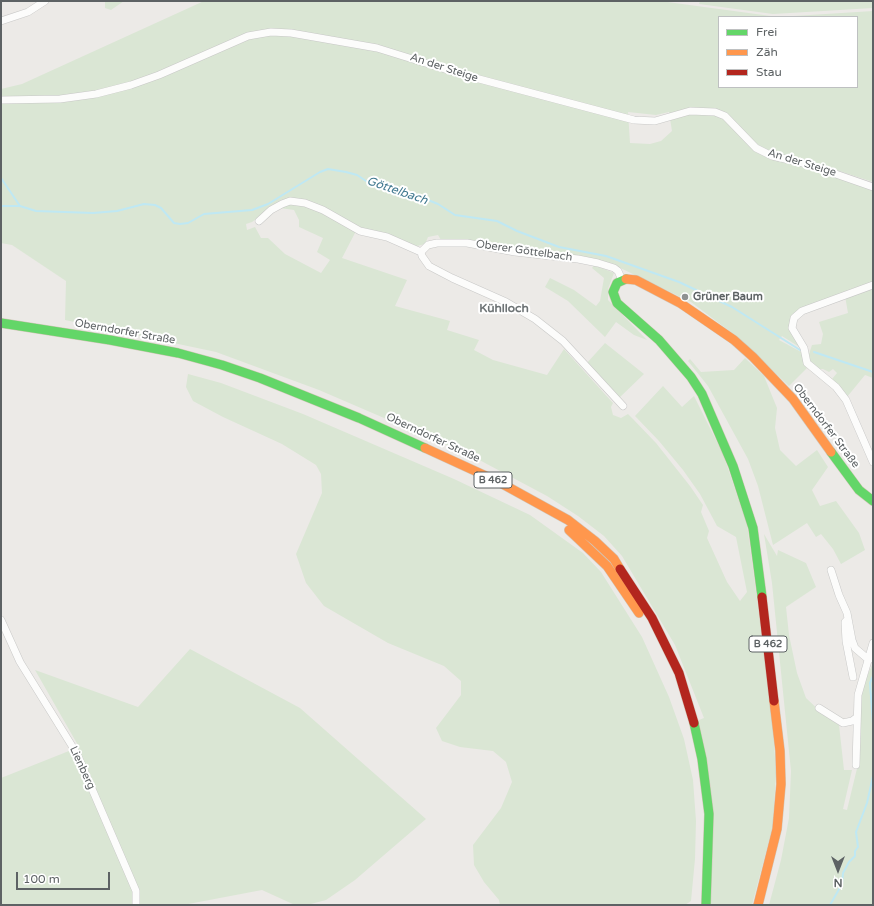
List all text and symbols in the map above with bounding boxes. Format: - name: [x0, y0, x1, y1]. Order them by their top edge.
- legend: [718, 16, 858, 88]
- text: Frei: [756, 25, 777, 39]
- text: Zäh: [756, 45, 778, 59]
- street label: An der Steige: [408, 51, 480, 85]
- text: Stau: [756, 65, 782, 79]
- street label: An der Steige: [766, 146, 838, 180]
- water label: Göttelbach: [365, 174, 429, 208]
- street label: Oberer Göttelbach: [475, 238, 573, 264]
- place label: Grüner Baum: [693, 290, 763, 304]
- marker: Grüner Baum: [680, 292, 690, 302]
- district label: Kühlloch: [479, 302, 529, 316]
- street label: Oberndorfer Straße: [74, 317, 176, 347]
- street label: Oberndorfer Straße: [790, 381, 862, 471]
- street label: Oberndorfer Straße: [384, 410, 482, 466]
- road number: B 462: [474, 472, 512, 488]
- road number: B 462: [749, 636, 787, 652]
- street label: Lienberg: [66, 744, 98, 792]
- north arrow: [818, 850, 858, 890]
- scale bar: [18, 864, 112, 890]
- text: 100 m: [23, 872, 60, 886]
- text: N: [834, 876, 842, 889]

